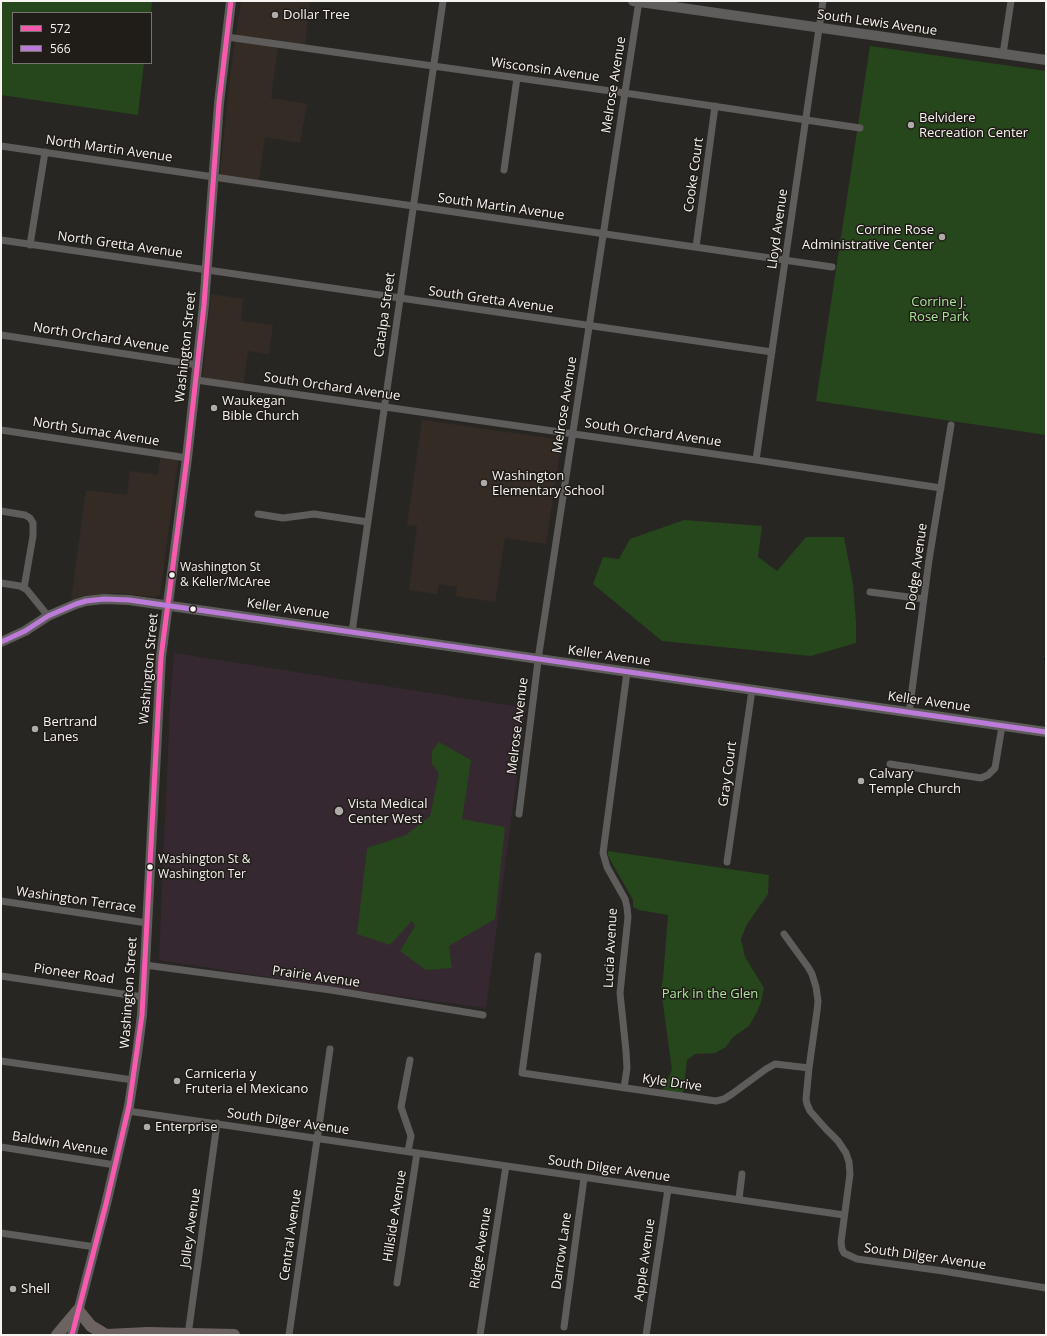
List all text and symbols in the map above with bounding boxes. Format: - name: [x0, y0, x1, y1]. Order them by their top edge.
- place label: Dollar Tree: [283, 7, 350, 23]
- street label: South Lewis Avenue: [816, 7, 938, 39]
- marker: Dollar Tree: [270, 10, 280, 20]
- legend: [12, 12, 152, 64]
- text: 572: [50, 20, 71, 37]
- street label: Melrose Avenue: [599, 36, 629, 134]
- text: 566: [50, 40, 71, 57]
- street label: Wisconsin Avenue: [490, 55, 600, 85]
- place label: Belvidere Recreation Center: [919, 110, 1028, 141]
- marker: Belvidere Recreation Center: [906, 120, 916, 130]
- street label: North Martin Avenue: [45, 132, 173, 166]
- street label: Cooke Court: [681, 137, 707, 213]
- street label: Lloyd Avenue: [765, 188, 791, 270]
- street label: South Martin Avenue: [437, 190, 565, 224]
- place label: Corrine Rose Administrative Center: [802, 222, 934, 253]
- street label: North Gretta Avenue: [56, 229, 184, 261]
- marker: Corrine Rose Administrative Center: [937, 232, 947, 242]
- street label: Catalpa Street: [371, 272, 399, 358]
- street label: South Gretta Avenue: [427, 284, 555, 316]
- street label: Washington Street: [172, 291, 200, 403]
- park label: Corrine J. Rose Park: [909, 294, 969, 325]
- street label: North Orchard Avenue: [32, 320, 170, 356]
- street label: Melrose Avenue: [550, 356, 580, 454]
- street label: South Orchard Avenue: [263, 370, 401, 404]
- place label: Waukegan Bible Church: [222, 393, 299, 424]
- marker: Waukegan Bible Church: [209, 403, 219, 413]
- street label: North Sumac Avenue: [32, 414, 160, 450]
- street label: South Orchard Avenue: [584, 416, 722, 450]
- place label: Washington Elementary School: [492, 468, 604, 499]
- marker: Washington Elementary School: [479, 478, 489, 488]
- street label: Dodge Avenue: [903, 522, 931, 612]
- place label: Washington St & Keller/McAree: [180, 561, 271, 589]
- marker: Washington St & Keller/McAree: [167, 570, 177, 580]
- street label: Keller Avenue: [246, 595, 330, 623]
- unlabelled marker: [188, 604, 198, 614]
- street label: Washington Street: [136, 613, 162, 725]
- street label: Keller Avenue: [567, 642, 651, 670]
- street label: Melrose Avenue: [504, 677, 532, 775]
- street label: Keller Avenue: [887, 688, 971, 716]
- place label: Bertrand Lanes: [43, 714, 97, 745]
- marker: Bertrand Lanes: [30, 724, 40, 734]
- street label: Gray Court: [716, 740, 740, 808]
- place label: Calvary Temple Church: [869, 766, 961, 797]
- marker: Calvary Temple Church: [856, 776, 866, 786]
- place label: Vista Medical Center West: [348, 796, 427, 827]
- marker: Vista Medical Center West: [333, 805, 345, 817]
- place label: Washington St & Washington Ter: [158, 853, 250, 881]
- marker: Washington St & Washington Ter: [145, 862, 155, 872]
- street label: Washington Terrace: [15, 884, 137, 916]
- street label: Lucia Avenue: [601, 908, 621, 988]
- street label: Washington Street: [117, 937, 141, 1049]
- street label: Pioneer Road: [33, 961, 115, 987]
- street label: Prairie Avenue: [271, 963, 361, 991]
- park label: Park in the Glen: [662, 986, 758, 1002]
- place label: Carniceria y Fruteria el Mexicano: [185, 1066, 308, 1097]
- street label: Kyle Drive: [641, 1071, 703, 1095]
- marker: Carniceria y Fruteria el Mexicano: [172, 1076, 182, 1086]
- street label: South Dilger Avenue: [226, 1106, 350, 1138]
- place label: Enterprise: [155, 1119, 217, 1135]
- marker: Enterprise: [142, 1122, 152, 1132]
- street label: Baldwin Avenue: [11, 1129, 109, 1159]
- street label: South Dilger Avenue: [547, 1153, 671, 1185]
- street label: Hillside Avenue: [380, 1169, 410, 1263]
- street label: Jolley Avenue: [178, 1187, 204, 1269]
- street label: Central Avenue: [277, 1188, 305, 1282]
- street label: Ridge Avenue: [467, 1206, 495, 1290]
- street label: Darrow Lane: [549, 1211, 575, 1291]
- street label: Apple Avenue: [631, 1218, 659, 1302]
- street label: South Dilger Avenue: [863, 1241, 987, 1273]
- place label: Shell: [21, 1281, 50, 1297]
- marker: Shell: [8, 1284, 18, 1294]

